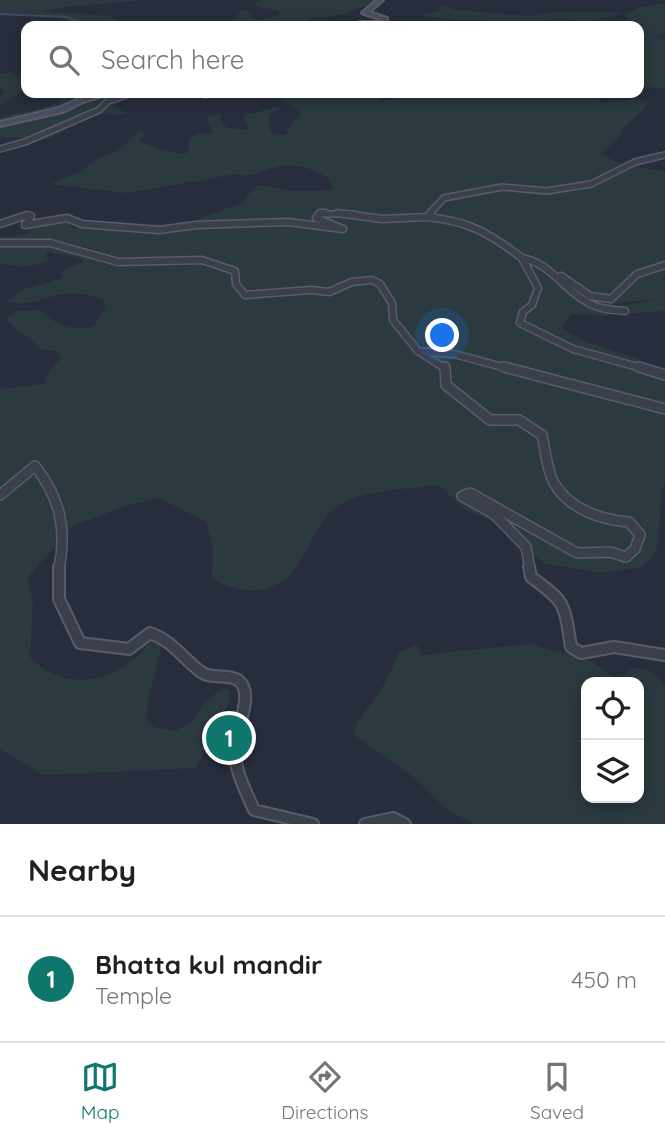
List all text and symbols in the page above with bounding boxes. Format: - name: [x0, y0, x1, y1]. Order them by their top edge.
- search box: [21, 21, 644, 98]
- icon: search: [45, 41, 83, 79]
- text: Search here: [101, 43, 245, 76]
- your location: [425, 318, 459, 352]
- map controls: [581, 677, 644, 803]
- button: locate: [581, 677, 644, 740]
- pin: 1: [206, 712, 252, 764]
- button: layers: [581, 740, 644, 803]
- text: Nearby: [28, 851, 136, 889]
- text: Bhatta kul mandir: [95, 948, 322, 981]
- text: 1: [47, 965, 55, 994]
- text: 450 m: [571, 965, 637, 994]
- text: Temple: [95, 981, 172, 1010]
- tab: Map: [81, 1058, 120, 1124]
- tab: Directions: [281, 1058, 368, 1124]
- tab: Saved: [530, 1058, 584, 1124]

